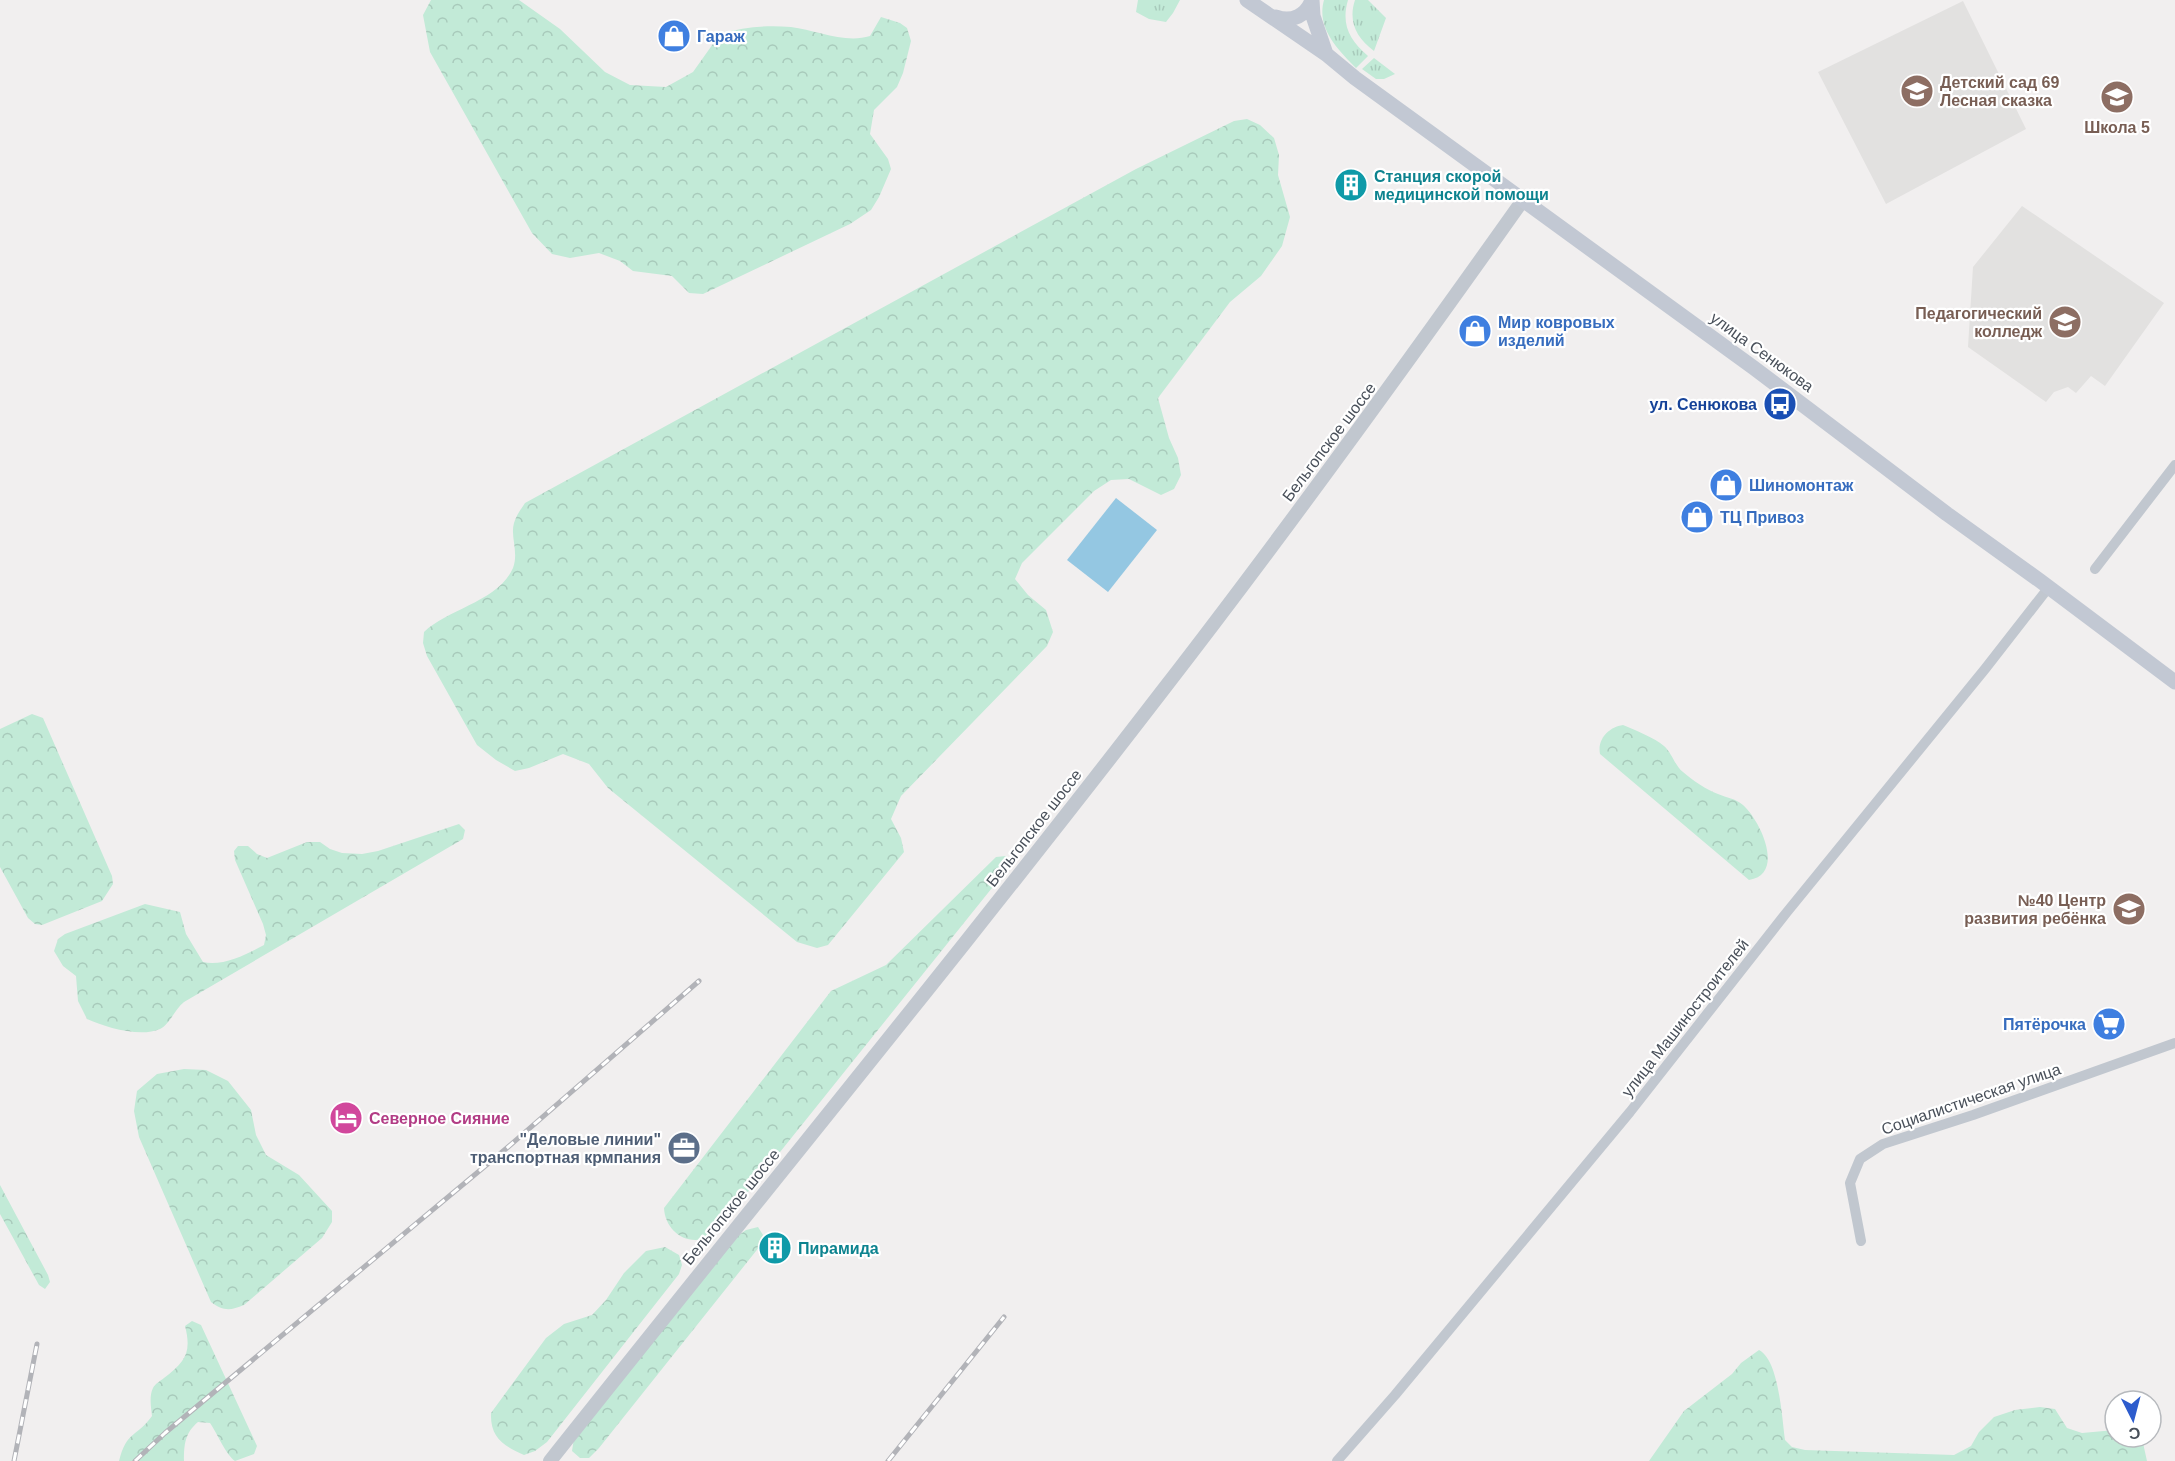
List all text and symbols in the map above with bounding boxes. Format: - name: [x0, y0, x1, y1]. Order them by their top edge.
- shop icon: Гараж: [656, 18, 692, 54]
- place label: Гараж: [697, 28, 745, 45]
- school or university icon: Детский сад 69 Лесная сказка: [1899, 73, 1935, 109]
- place label: Детский сад 69 Лесная сказка: [1940, 74, 2059, 109]
- school or university icon: Школа 5: [2099, 79, 2135, 115]
- place label: Школа 5: [2084, 119, 2150, 136]
- building icon: Станция скорой медицинской помощи: [1333, 167, 1369, 203]
- place label: Станция скорой медицинской помощи: [1374, 168, 1549, 203]
- school or university icon: Педагогический колледж: [2047, 304, 2083, 340]
- place label: Педагогический колледж: [1915, 305, 2043, 340]
- street label: улица Сенюкова: [1707, 309, 1817, 395]
- shop icon: Мир ковровых изделий: [1457, 313, 1493, 349]
- place label: Мир ковровых изделий: [1498, 314, 1615, 349]
- street label: Бельгопское шоссе: [1279, 379, 1379, 504]
- bus stop icon: ул. Сенюкова: [1762, 386, 1798, 422]
- place label: ул. Сенюкова: [1649, 396, 1757, 413]
- shop icon: Шиномонтаж: [1708, 467, 1744, 503]
- place label: Шиномонтаж: [1749, 477, 1854, 494]
- shop icon: ТЦ Привоз: [1679, 499, 1715, 535]
- place label: ТЦ Привоз: [1720, 509, 1804, 526]
- street label: Бельгопское шоссе: [983, 766, 1085, 890]
- school or university icon: №40 Центр развития ребёнка: [2111, 891, 2147, 927]
- place label: №40 Центр развития ребёнка: [1964, 892, 2106, 927]
- street label: улица Машиностроителей: [1618, 936, 1752, 1100]
- supermarket icon: Пятёрочка: [2091, 1006, 2127, 1042]
- place label: Пятёрочка: [2003, 1016, 2086, 1033]
- street label: Социалистическая улица: [1879, 1060, 2063, 1138]
- hotel icon: Северное Сияние: [328, 1100, 364, 1136]
- place label: Северное Сияние: [369, 1110, 510, 1127]
- office icon: "Деловые линии" транспортная крмпания: [666, 1130, 702, 1166]
- place label: "Деловые линии" транспортная крмпания: [470, 1131, 661, 1166]
- street label: Бельгопское шоссе: [679, 1146, 783, 1268]
- building icon: Пирамида: [757, 1230, 793, 1266]
- place label: Пирамида: [798, 1240, 879, 1257]
- north arrow: [2103, 1389, 2163, 1449]
- text: С: [2127, 1424, 2141, 1443]

